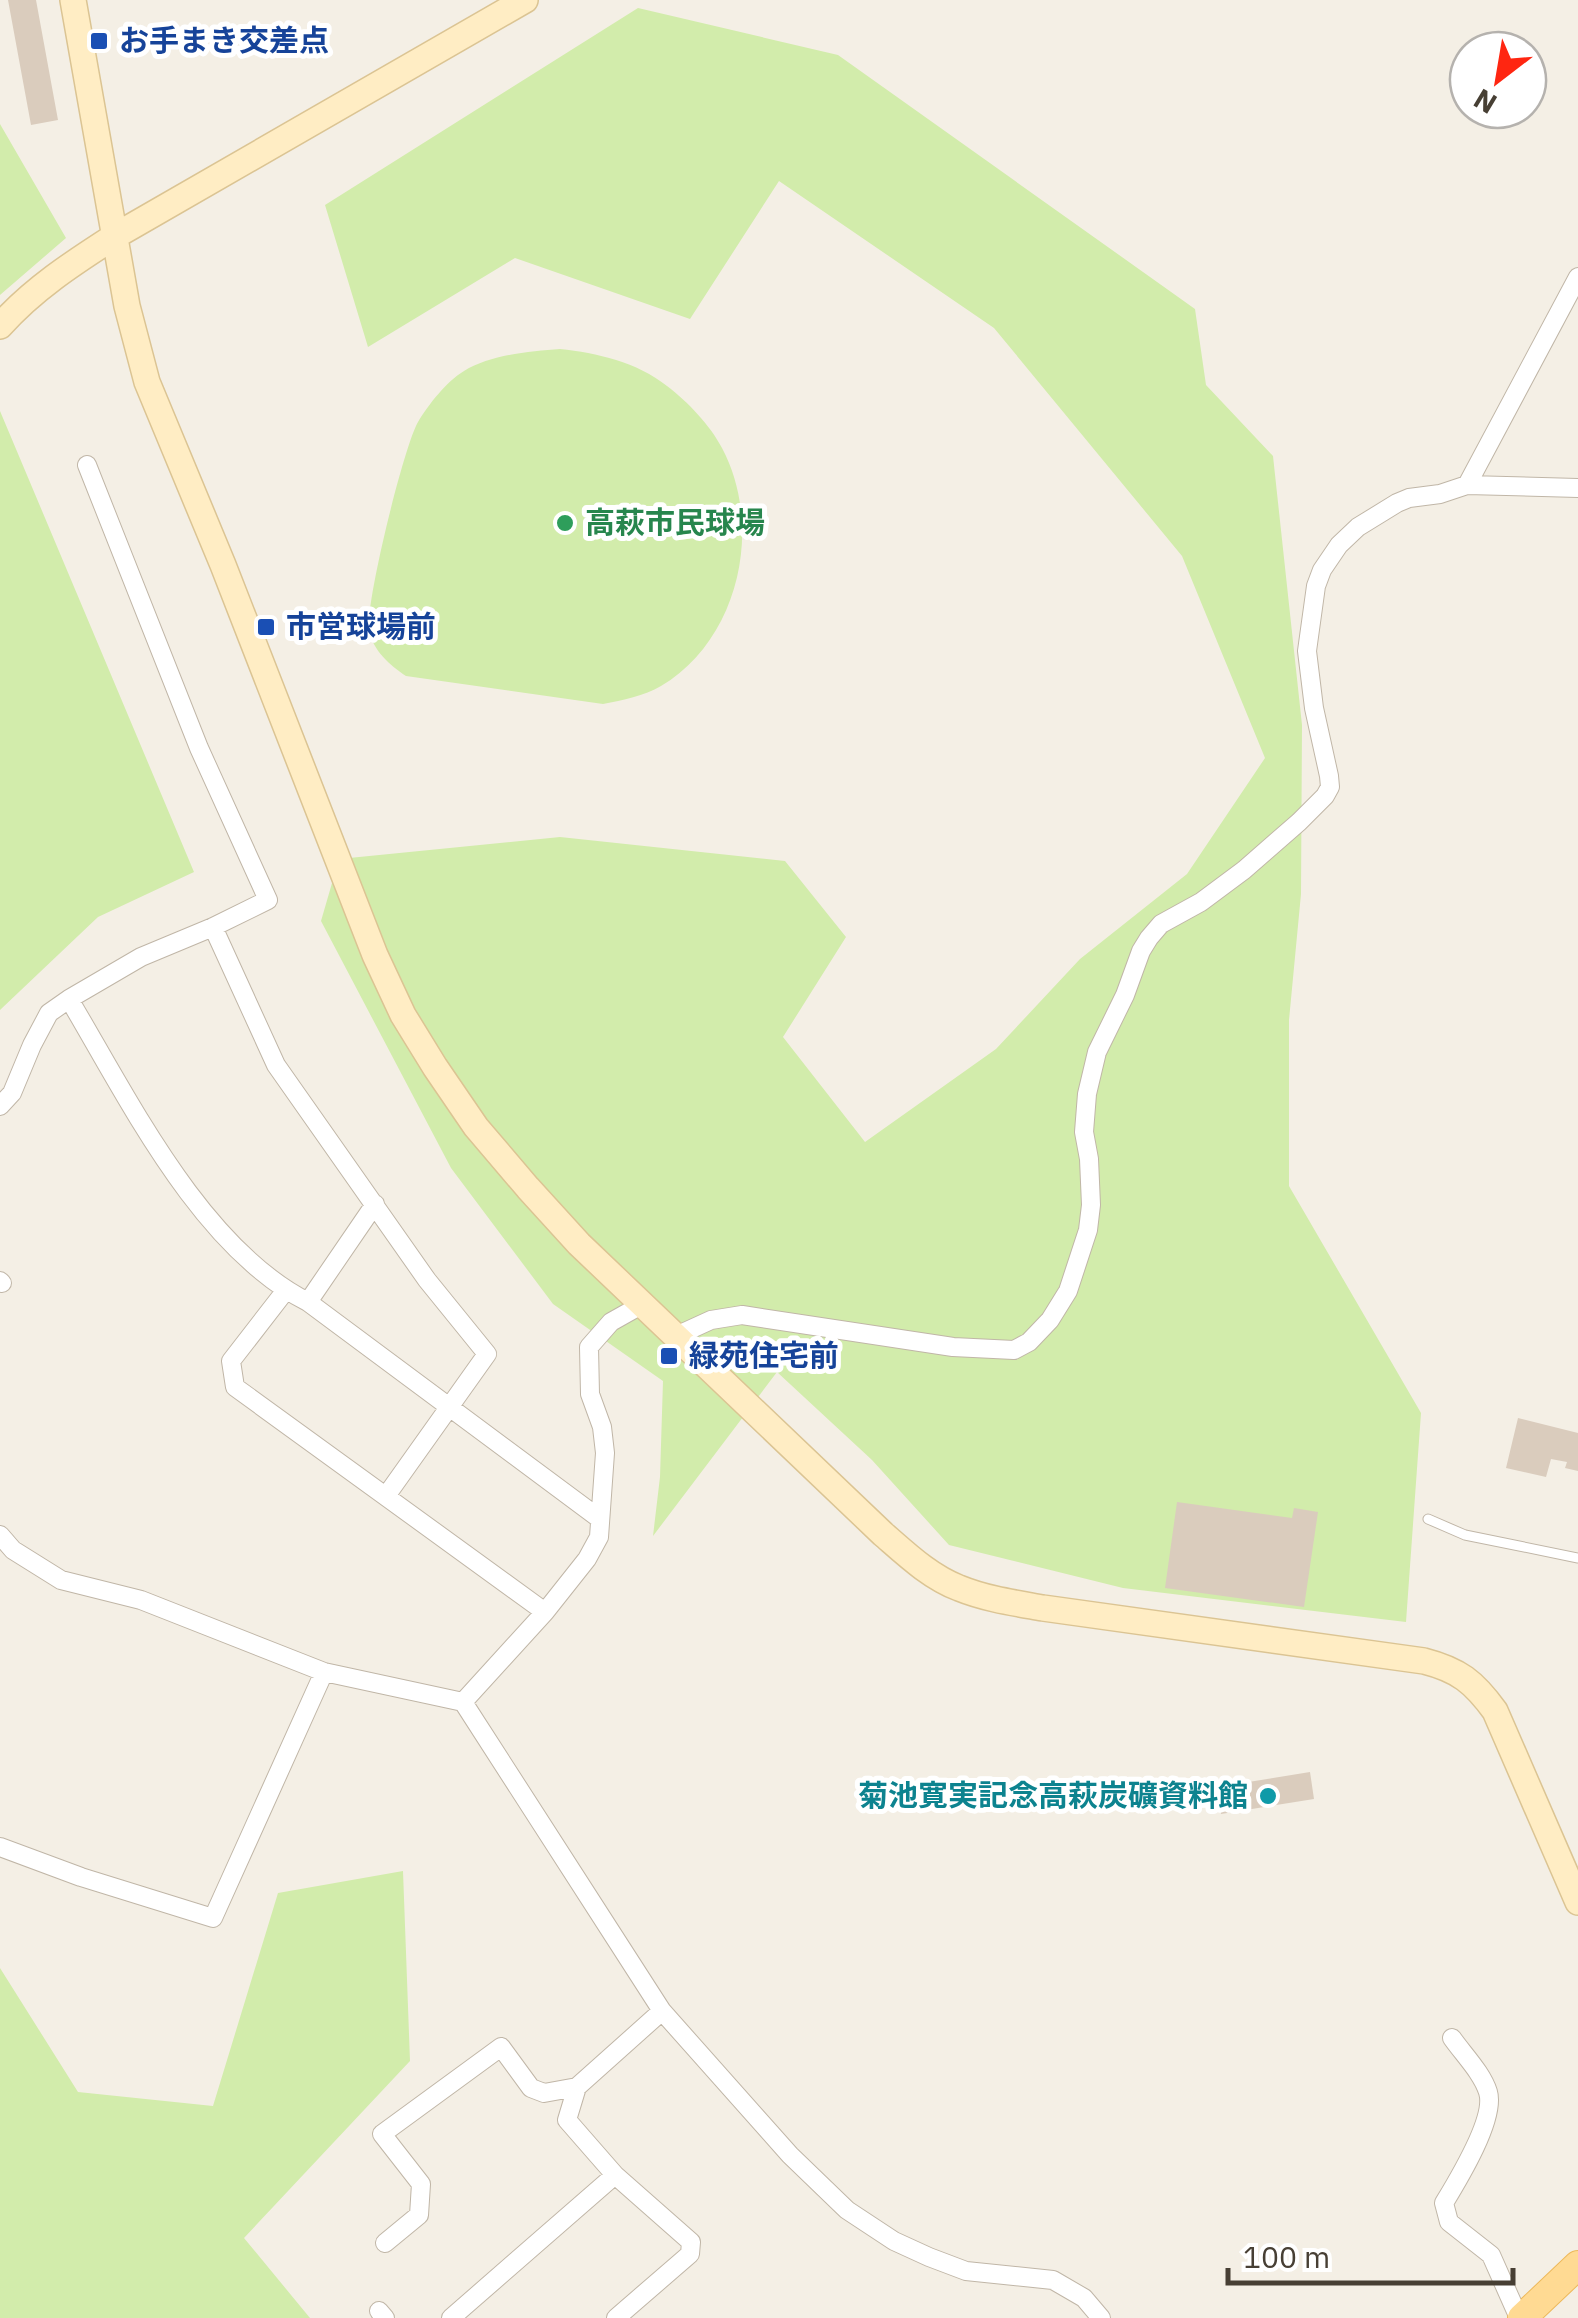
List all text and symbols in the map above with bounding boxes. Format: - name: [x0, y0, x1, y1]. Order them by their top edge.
- place label: お手まき交差点: [119, 20, 329, 59]
- marker: お手まき交差点: [88, 30, 110, 52]
- north arrow: [1448, 30, 1548, 130]
- text: N: [1467, 81, 1503, 123]
- place label: 高萩市民球場: [585, 502, 765, 541]
- marker: 高萩市民球場: [554, 512, 576, 534]
- place label: 市営球場前: [286, 606, 436, 645]
- marker: 市営球場前: [255, 616, 277, 638]
- place label: 緑苑住宅前: [689, 1335, 839, 1374]
- marker: 緑苑住宅前: [658, 1345, 680, 1367]
- place label: 菊池寛実記念高萩炭礦資料館: [858, 1775, 1248, 1814]
- marker: 菊池寛実記念高萩炭礦資料館: [1257, 1785, 1279, 1807]
- scale bar: [1228, 2223, 1513, 2285]
- text: 100 m: [1243, 2237, 1330, 2276]

